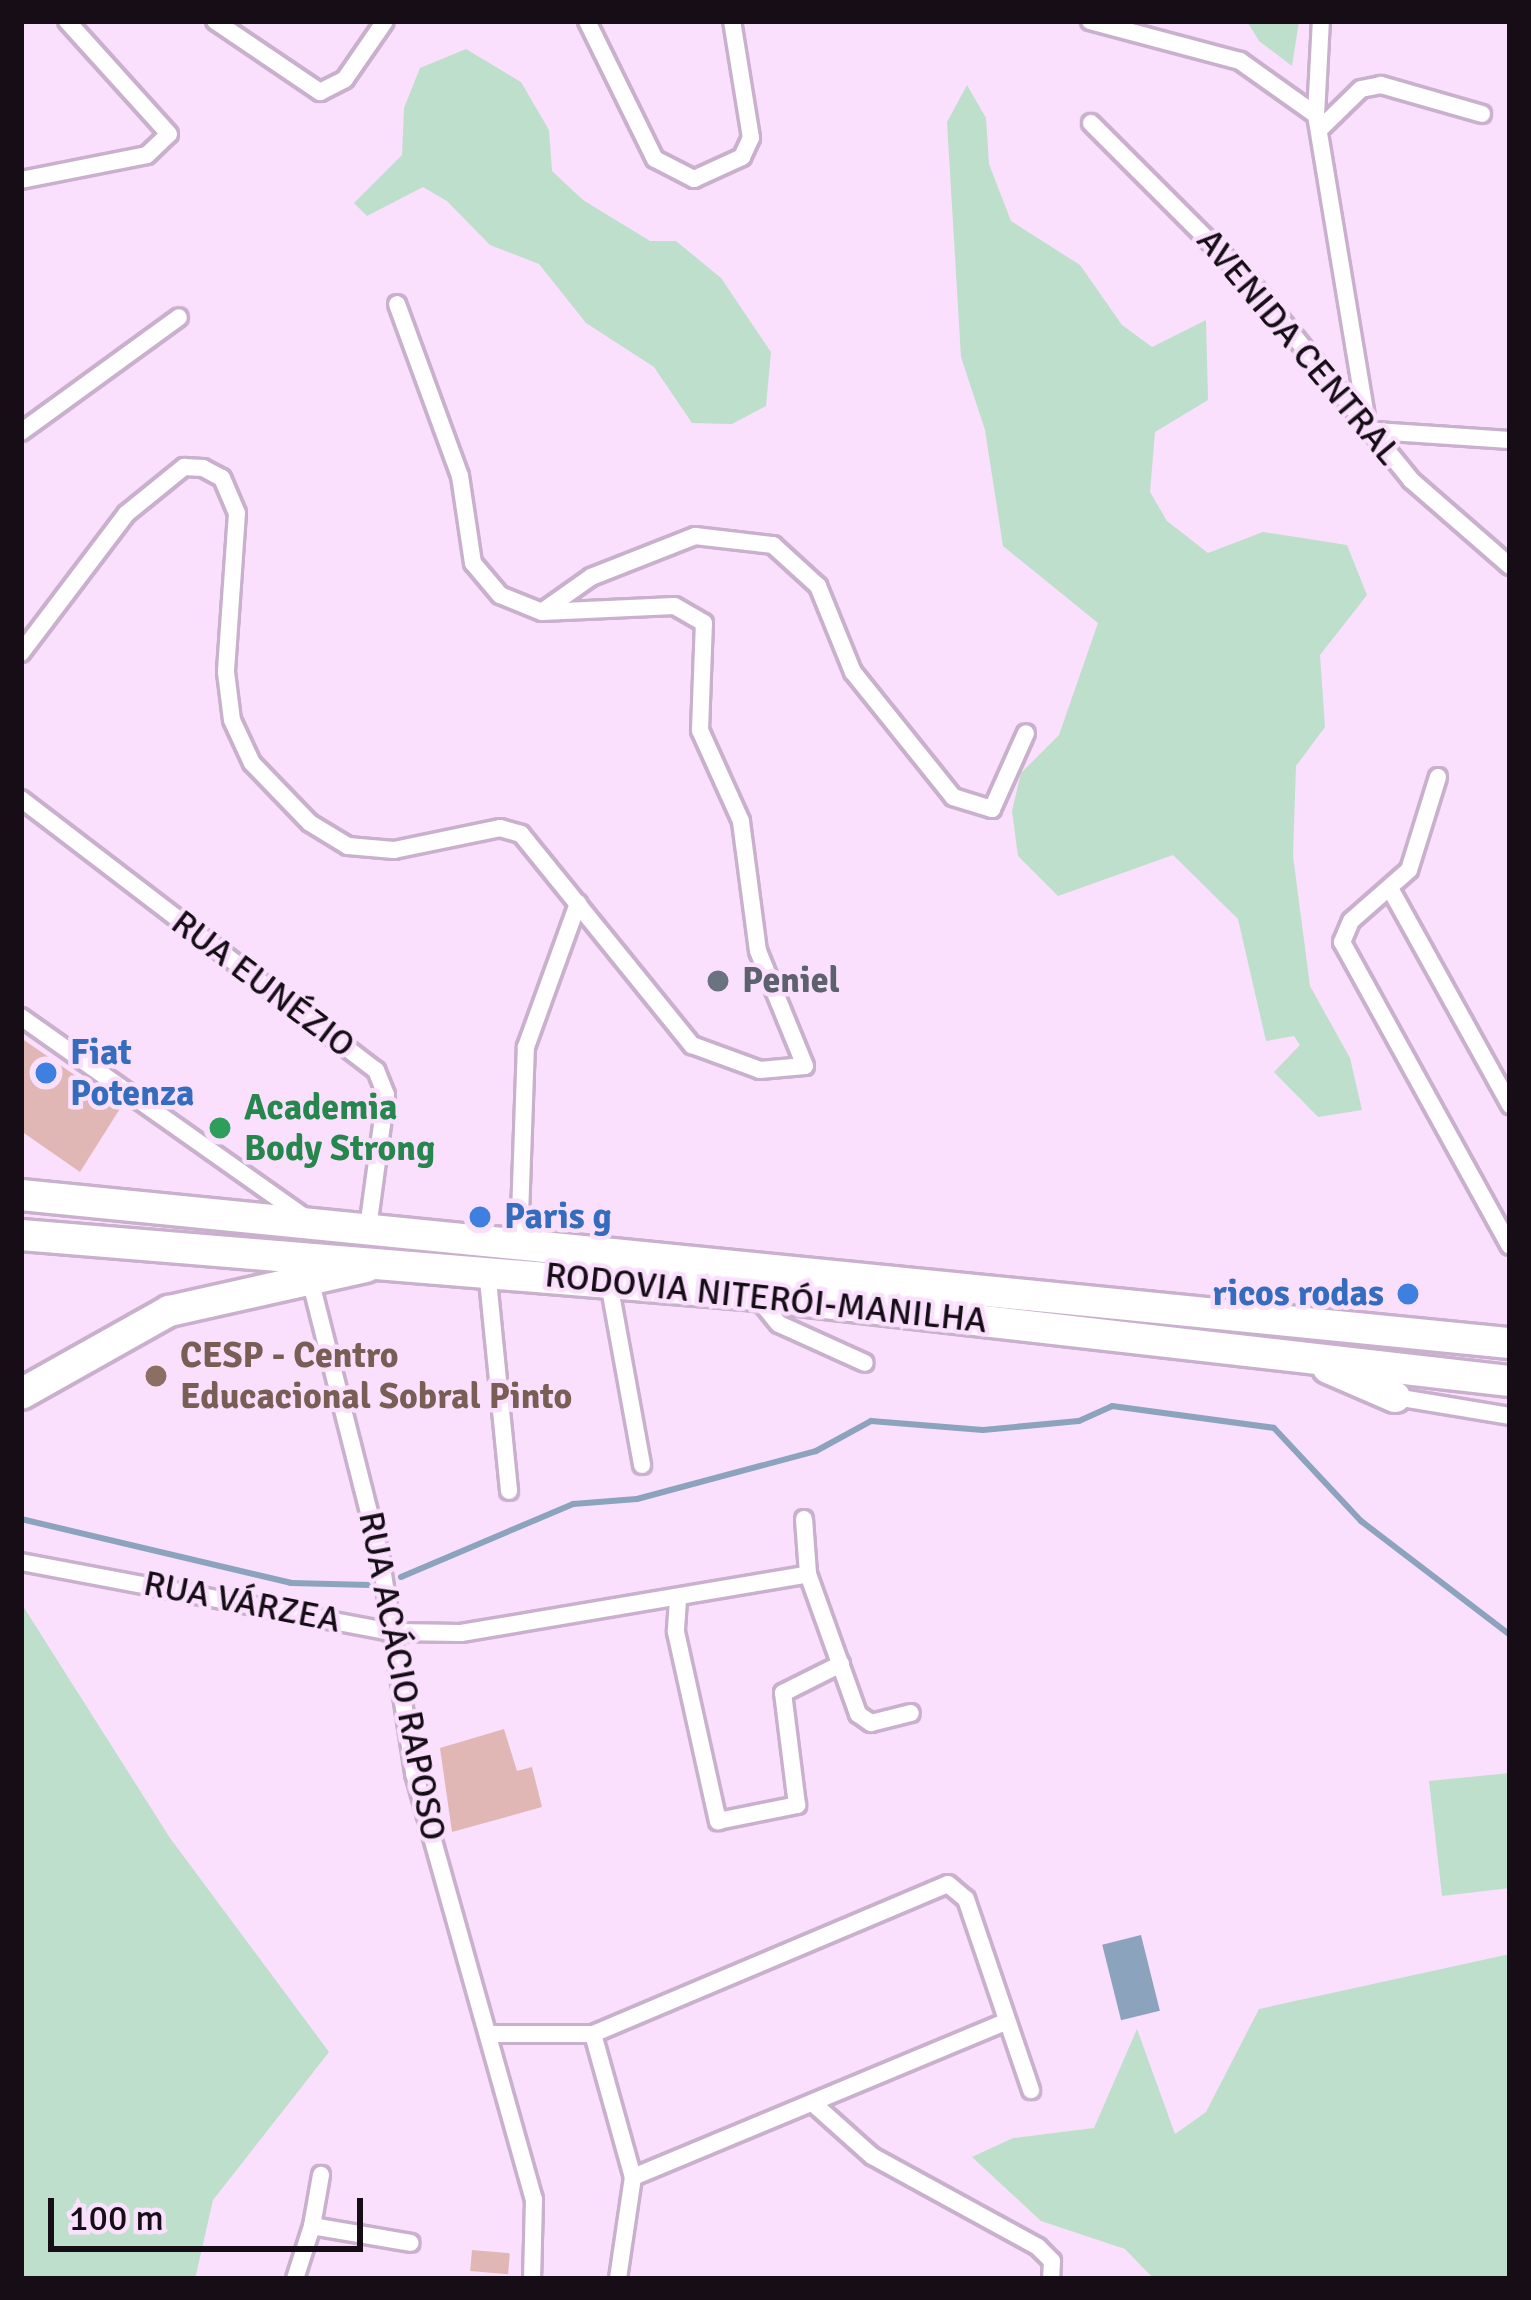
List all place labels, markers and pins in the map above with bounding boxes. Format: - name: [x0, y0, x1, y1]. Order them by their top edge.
- place label: Peniel: [742, 959, 840, 1003]
- marker: Peniel: [705, 968, 731, 994]
- place label: Fiat Potenza: [70, 1030, 195, 1115]
- marker: Fiat Potenza: [33, 1060, 59, 1086]
- place label: Academia Body Strong: [244, 1085, 435, 1170]
- marker: Academia Body Strong: [207, 1115, 233, 1141]
- place label: Paris g: [504, 1195, 612, 1239]
- marker: Paris g: [467, 1204, 493, 1230]
- place label: ricos rodas: [1212, 1272, 1384, 1316]
- marker: ricos rodas: [1395, 1281, 1421, 1307]
- place label: CESP - Centro Educacional Sobral Pinto: [180, 1333, 572, 1418]
- marker: CESP - Centro Educacional Sobral Pinto: [143, 1363, 169, 1389]

